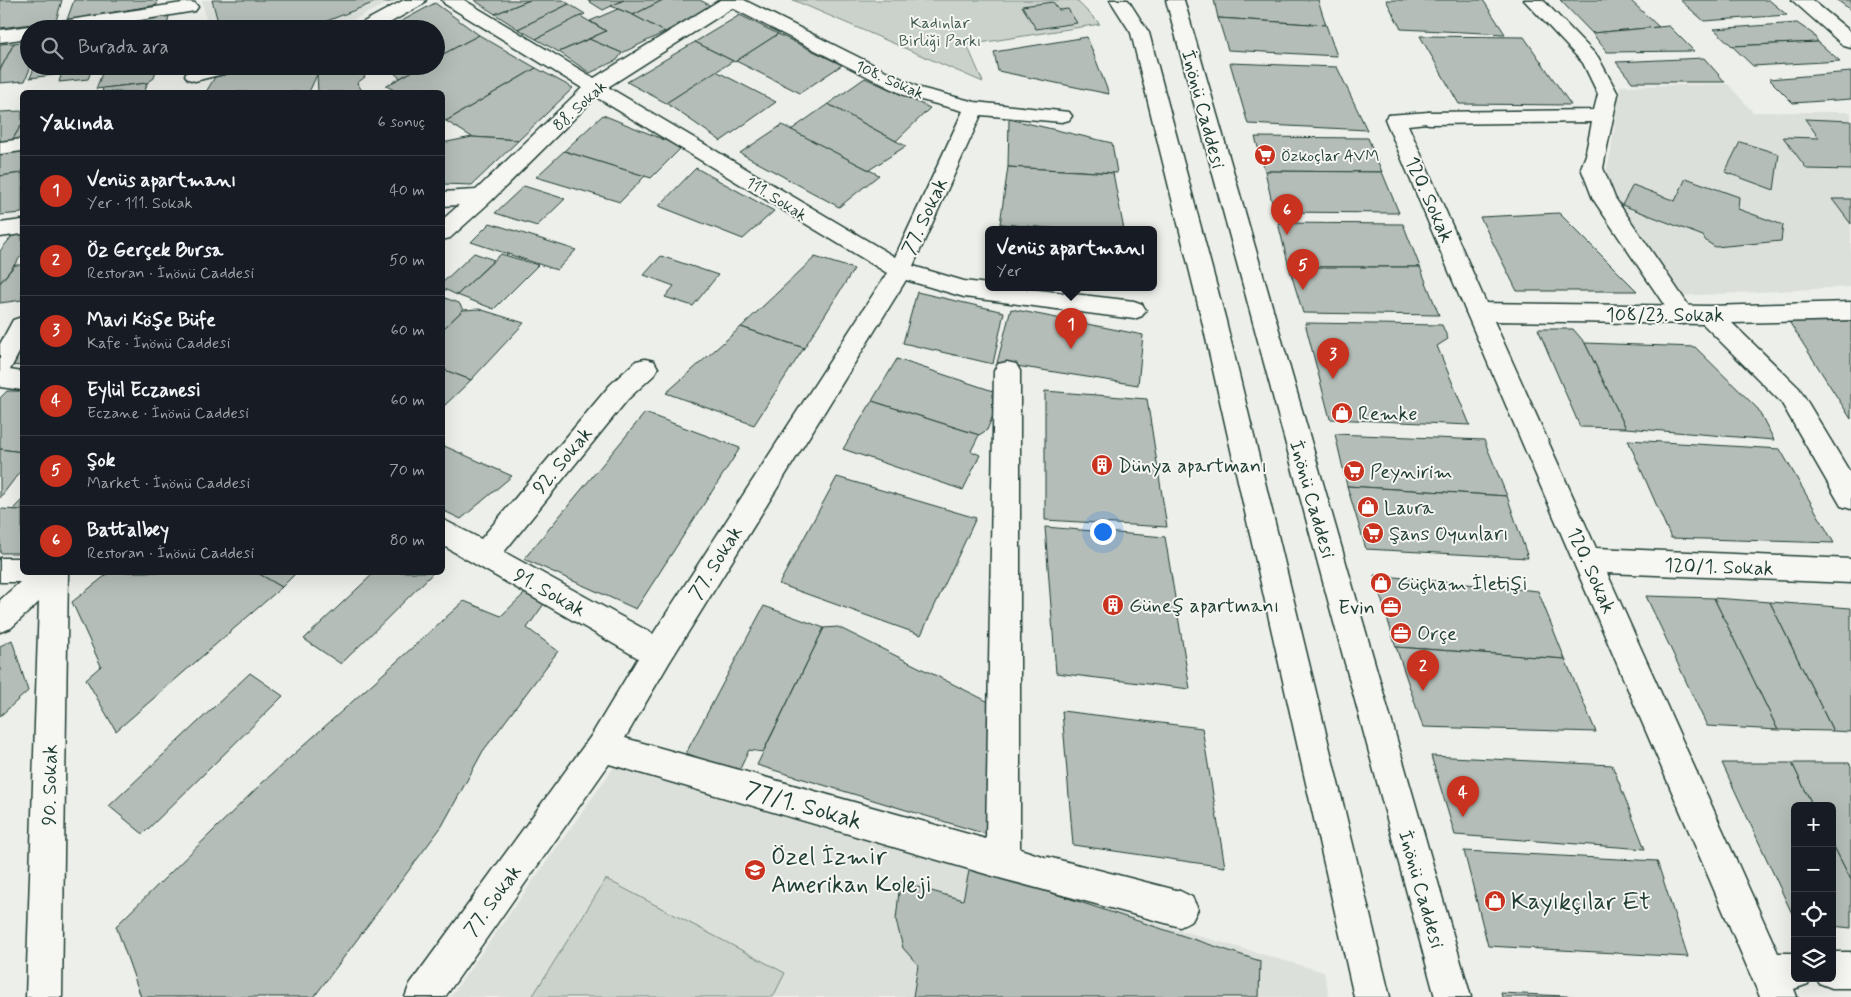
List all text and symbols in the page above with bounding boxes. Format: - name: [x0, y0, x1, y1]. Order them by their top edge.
- park label: Kadınlar Birliği Parkı: [899, 13, 981, 52]
- search box: [20, 20, 445, 75]
- icon: search: [38, 34, 66, 62]
- text: Burada ara: [78, 35, 169, 60]
- street label: İnönü Caddesi: [1174, 47, 1231, 172]
- street label: 108. Sokak: [852, 56, 927, 105]
- street label: 88. Sokak: [548, 76, 612, 136]
- text: Yakında: [40, 109, 114, 137]
- text: 6 sonuç: [378, 112, 425, 133]
- supermarket icon: Özkoçlar AVM: [1253, 143, 1277, 167]
- place label: Özkoçlar AVM: [1281, 146, 1379, 167]
- street label: 120. Sokak: [1398, 152, 1460, 247]
- text: Venüs apartmanı: [87, 168, 236, 193]
- street label: 111. Sokak: [742, 172, 811, 226]
- street label: 77. Sokak: [896, 174, 955, 260]
- text: 1: [52, 180, 60, 201]
- text: 40 m: [389, 180, 425, 201]
- text: Yer · 111. Sokak: [87, 193, 193, 214]
- pin: 6: [1271, 194, 1303, 235]
- popup: [985, 226, 1157, 291]
- text: Venüs apartmanı: [996, 236, 1146, 261]
- text: Öz Gerçek Bursa: [87, 238, 223, 263]
- pin: 5: [1287, 249, 1319, 290]
- text: 2: [52, 250, 60, 271]
- text: 50 m: [389, 250, 425, 271]
- text: Yer: [996, 261, 1021, 282]
- text: Restoran · İnönü Caddesi: [87, 263, 254, 284]
- street label: 108/23. Sokak: [1606, 302, 1724, 329]
- text: Mavi Köşe Büfe: [87, 308, 216, 333]
- pin: 1: [1055, 308, 1087, 349]
- text: 3: [52, 320, 60, 341]
- text: 60 m: [391, 320, 425, 341]
- text: Kafe · İnönü Caddesi: [87, 333, 230, 354]
- pin: 3: [1317, 338, 1349, 379]
- text: Eylül Eczanesi: [87, 378, 201, 403]
- text: 4: [51, 390, 61, 411]
- text: 60 m: [391, 390, 425, 411]
- shop icon: Remke: [1330, 401, 1354, 425]
- place label: Remke: [1358, 401, 1418, 428]
- text: Eczane · İnönü Caddesi: [87, 403, 249, 424]
- street label: 92. Sokak: [527, 421, 599, 500]
- street label: İnönü Caddesi: [1282, 437, 1341, 562]
- text: Şok: [87, 448, 115, 473]
- building icon: Dünya apartmanı: [1090, 453, 1114, 477]
- place label: Dünya apartmanı: [1118, 453, 1267, 480]
- supermarket icon: Peynirim: [1342, 459, 1366, 483]
- place label: Peynirim: [1370, 459, 1453, 486]
- text: 5: [51, 460, 61, 481]
- text: 70 m: [389, 460, 425, 481]
- text: Market · İnönü Caddesi: [87, 473, 250, 494]
- shop icon: Laura: [1356, 495, 1380, 519]
- place label: Laura: [1384, 495, 1435, 522]
- text: Battalbey: [87, 518, 169, 543]
- your location: [1090, 519, 1116, 545]
- street label: 77. Sokak: [683, 521, 750, 605]
- supermarket icon: Şans Oyunları: [1361, 521, 1385, 545]
- place label: Şans Oyunları: [1389, 521, 1509, 548]
- street label: 120. Sokak: [1560, 523, 1622, 618]
- text: 6: [52, 530, 60, 551]
- text: 80 m: [390, 530, 425, 551]
- text: Restoran · İnönü Caddesi: [87, 543, 254, 564]
- street label: 120/1. Sokak: [1664, 552, 1774, 583]
- street label: 91. Sokak: [508, 562, 590, 624]
- shop icon: Güçham İletişi: [1369, 571, 1393, 595]
- place label: Güçham İletişi: [1397, 571, 1528, 598]
- building icon: Güneş apartmanı: [1101, 593, 1125, 617]
- place label: Güneş apartmanı: [1129, 593, 1279, 620]
- place label: Evin: [1338, 595, 1375, 622]
- office icon: Evin: [1379, 595, 1403, 619]
- office icon: Orçe: [1389, 621, 1413, 645]
- place label: Orçe: [1417, 621, 1457, 648]
- pin: 2: [1407, 650, 1439, 691]
- street label: 90. Sokak: [36, 744, 65, 826]
- street label: 77/1. Sokak: [742, 775, 866, 838]
- pin: 4: [1447, 776, 1479, 817]
- map controls: [1791, 802, 1836, 982]
- button: +: [1791, 802, 1836, 847]
- street label: İnönü Caddesi: [1391, 827, 1450, 952]
- place label: Özel İzmir Amerikan Koleji: [771, 842, 932, 901]
- button: −: [1791, 847, 1836, 892]
- school or university icon: Özel İzmir Amerikan Koleji: [743, 858, 767, 882]
- street label: 77. Sokak: [458, 860, 528, 942]
- place label: Kayıkçılar Et: [1511, 887, 1651, 918]
- shop icon: Kayıkçılar Et: [1483, 889, 1507, 913]
- button: locate: [1791, 892, 1836, 937]
- button: layers: [1791, 937, 1836, 982]

